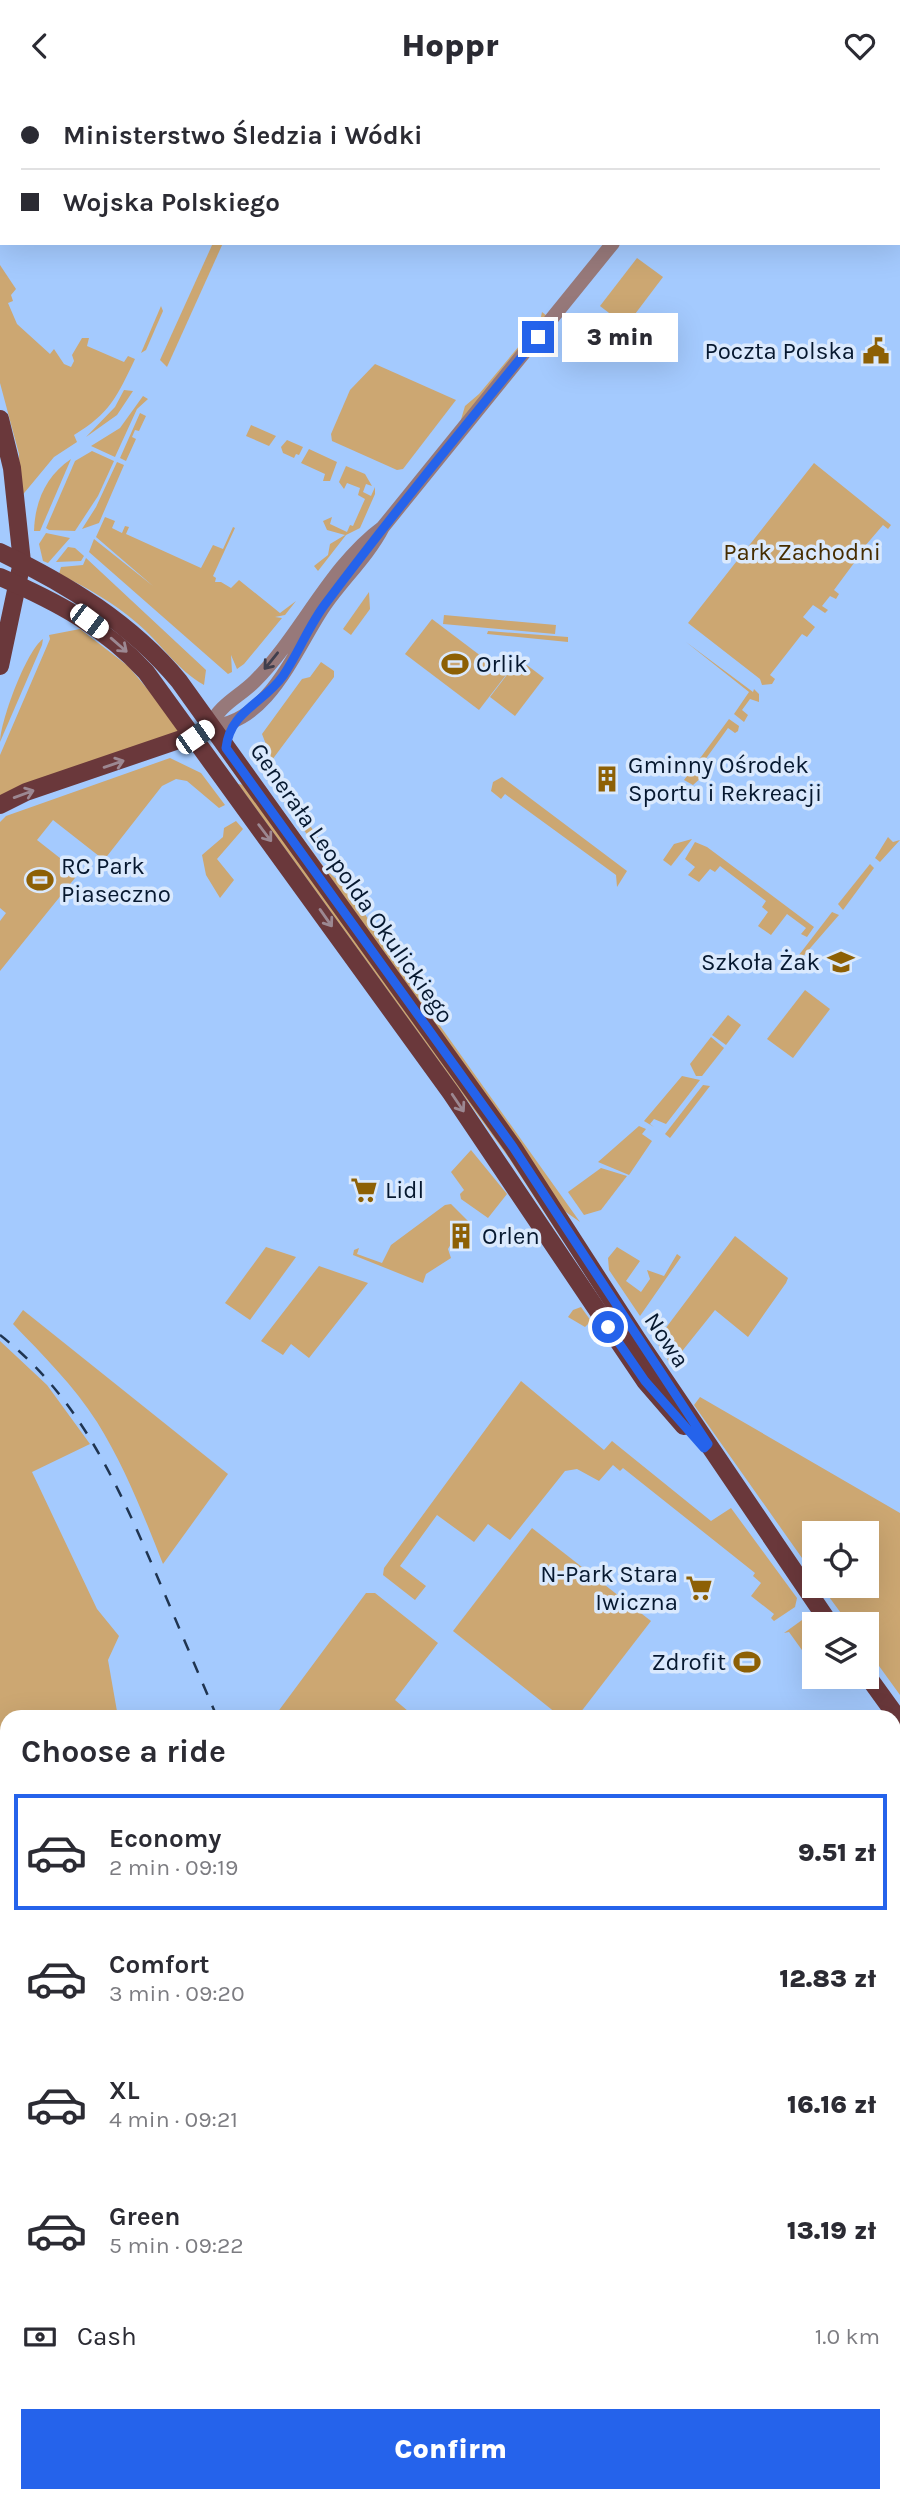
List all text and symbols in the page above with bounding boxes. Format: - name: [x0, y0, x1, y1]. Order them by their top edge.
- icon: back: [21, 27, 59, 65]
- text: Hoppr: [402, 27, 498, 64]
- icon: heart: [841, 27, 879, 65]
- text: Ministerstwo Śledzia i Wódki: [63, 120, 423, 151]
- text: Wojska Polskiego: [63, 187, 280, 218]
- callout: 3 min: [562, 313, 678, 361]
- route end: [522, 321, 554, 353]
- text: 3 min: [587, 324, 653, 351]
- public building icon: Poczta Polska: [861, 336, 891, 366]
- place label: Poczta Polska: [704, 337, 855, 365]
- park label: Park Zachodni: [723, 538, 881, 566]
- car: [66, 600, 113, 642]
- one-way arrow: [110, 637, 128, 653]
- sports icon: Orlik: [440, 649, 470, 679]
- place label: Orlik: [476, 650, 528, 678]
- one-way arrow: [263, 652, 278, 670]
- car: [172, 716, 219, 758]
- street label: Generała Leopolda Okulickiego: [244, 738, 460, 1028]
- place label: Gminny Ośrodek Sportu i Rekreacji: [628, 751, 822, 807]
- one-way arrow: [103, 757, 125, 770]
- building icon: Gminny Ośrodek Sportu i Rekreacji: [592, 764, 622, 794]
- one-way arrow: [13, 786, 34, 799]
- one-way arrow: [258, 823, 272, 842]
- place label: RC Park Piaseczno: [61, 852, 171, 908]
- sports icon: RC Park Piaseczno: [25, 865, 55, 895]
- one-way arrow: [319, 908, 333, 927]
- school or university icon: Szkoła Żak: [826, 947, 856, 977]
- place label: Szkoła Żak: [701, 948, 820, 976]
- one-way arrow: [451, 1093, 465, 1113]
- supermarket icon: Lidl: [349, 1175, 379, 1205]
- place label: Lidl: [385, 1176, 424, 1204]
- building icon: Orlen: [446, 1221, 476, 1251]
- place label: Orlen: [482, 1222, 540, 1250]
- street label: Nowa: [639, 1307, 695, 1373]
- route start: [592, 1311, 624, 1343]
- map controls: [802, 1521, 879, 1689]
- button: locate: [802, 1521, 879, 1598]
- place label: N-Park Stara Iwiczna: [540, 1560, 678, 1616]
- supermarket icon: N-Park Stara Iwiczna: [684, 1573, 714, 1603]
- button: layers: [802, 1612, 879, 1689]
- sports icon: Zdrofit: [732, 1647, 762, 1677]
- place label: Zdrofit: [651, 1648, 726, 1676]
- text: Choose a ride: [21, 1733, 226, 1770]
- icon: car: [25, 1821, 88, 1884]
- text: Economy: [109, 1823, 221, 1854]
- text: 9.51 zł: [798, 1837, 876, 1868]
- text: 2 min · 09:19: [109, 1854, 238, 1881]
- icon: car: [25, 1947, 88, 2010]
- text: Comfort: [109, 1949, 210, 1980]
- text: 12.83 zł: [779, 1963, 876, 1994]
- text: 3 min · 09:20: [109, 1980, 245, 2007]
- icon: car: [25, 2073, 88, 2136]
- text: XL: [109, 2075, 140, 2106]
- text: 16.16 zł: [787, 2089, 876, 2120]
- text: 4 min · 09:21: [109, 2106, 238, 2133]
- icon: car: [25, 2199, 88, 2262]
- text: Green: [109, 2201, 181, 2232]
- text: 13.19 zł: [787, 2215, 876, 2246]
- text: 5 min · 09:22: [109, 2232, 244, 2259]
- icon: cash: [21, 2318, 59, 2356]
- text: Cash: [77, 2321, 137, 2352]
- text: 1.0 km: [815, 2323, 880, 2350]
- button: Confirm: [21, 2409, 880, 2489]

